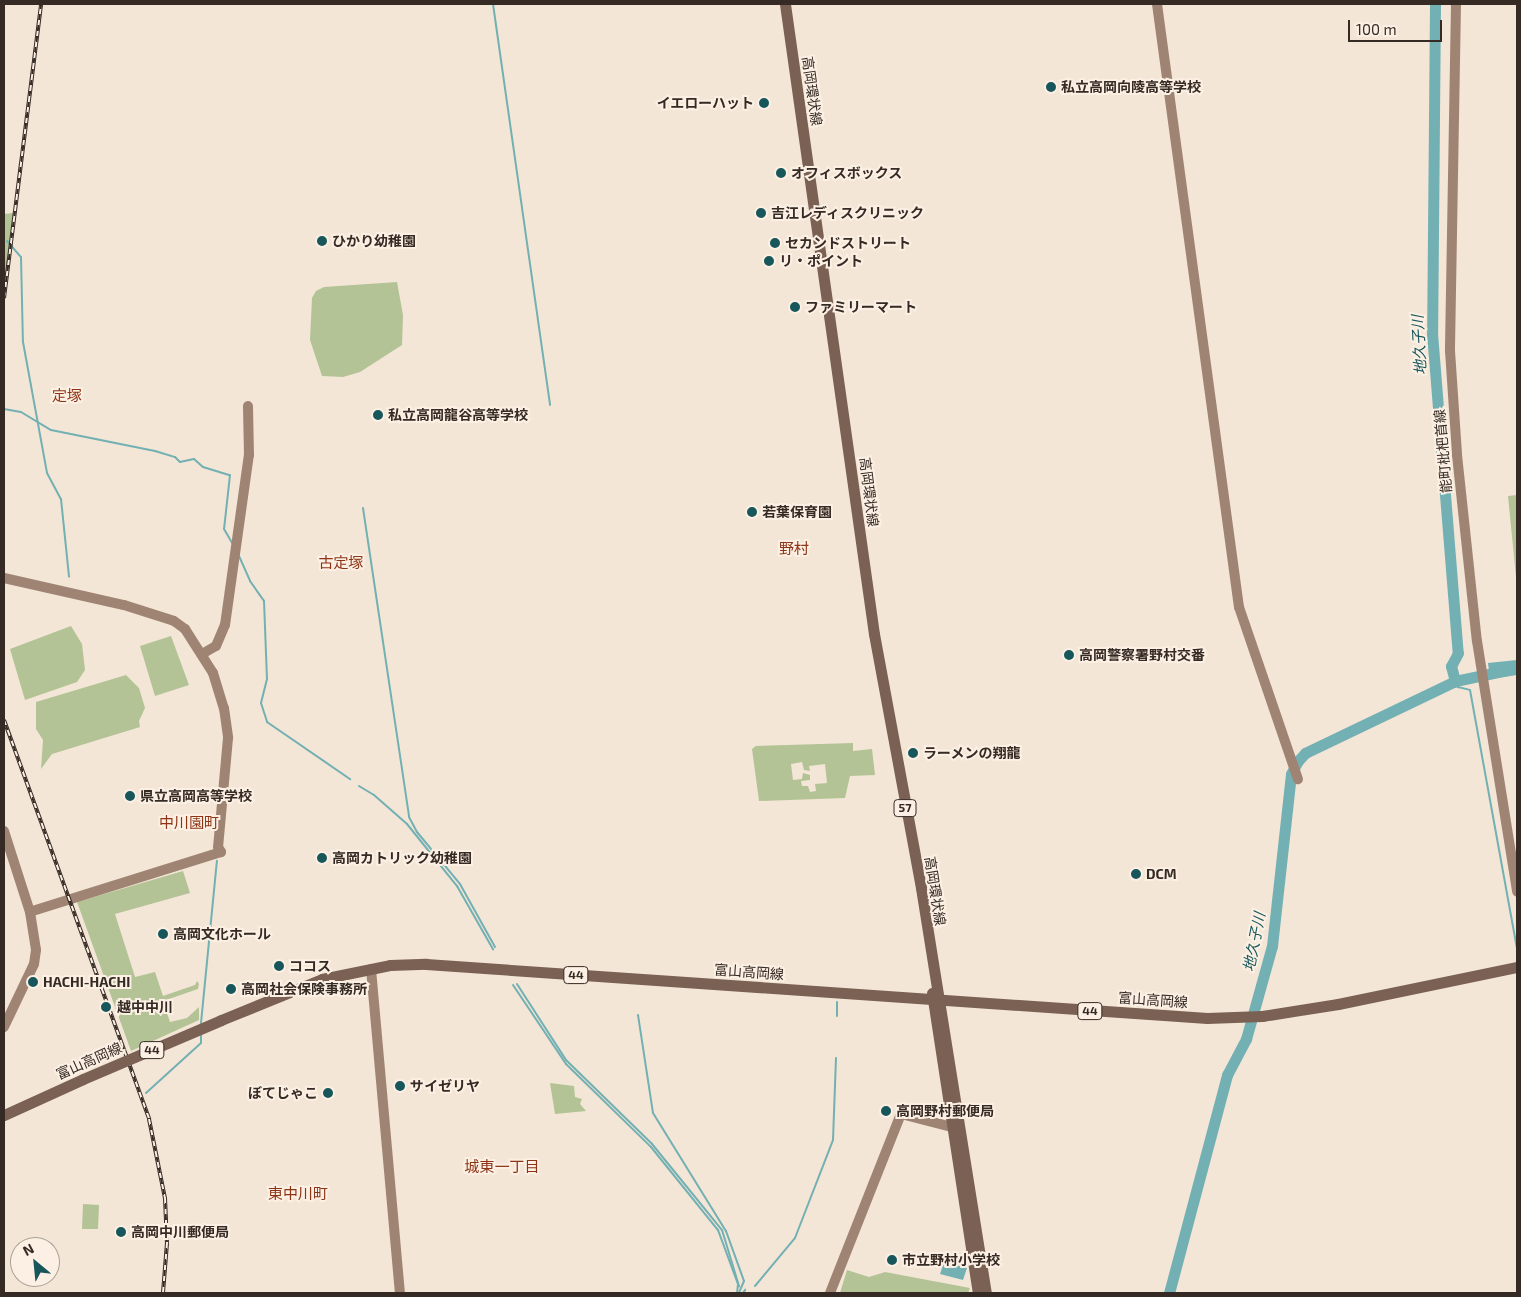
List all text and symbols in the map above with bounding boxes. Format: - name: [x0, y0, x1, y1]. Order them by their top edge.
- scale bar: [1351, 10, 1445, 42]
- text: 100 m: [1356, 20, 1397, 38]
- street label: 高岡環状線: [799, 55, 825, 127]
- place label: 私立高岡向陵高等学校: [1061, 79, 1201, 95]
- marker: 私立高岡向陵高等学校: [1045, 81, 1057, 93]
- place label: イエローハット: [656, 95, 754, 111]
- marker: イエローハット: [758, 97, 770, 109]
- place label: オフィスボックス: [791, 165, 903, 181]
- marker: オフィスボックス: [775, 167, 787, 179]
- place label: 吉江レディスクリニック: [771, 205, 925, 221]
- marker: 吉江レディスクリニック: [755, 207, 767, 219]
- place label: ひかり幼稚園: [332, 233, 416, 249]
- marker: ひかり幼稚園: [316, 235, 328, 247]
- place label: セカンドストリート: [785, 235, 911, 251]
- marker: セカンドストリート: [769, 237, 781, 249]
- place label: リ・ポイント: [779, 253, 863, 269]
- marker: リ・ポイント: [763, 255, 775, 267]
- place label: ファミリーマート: [805, 299, 917, 315]
- marker: ファミリーマート: [789, 301, 801, 313]
- water label: 地久子川: [1408, 315, 1430, 375]
- district label: 定塚: [52, 387, 82, 405]
- place label: 私立高岡龍谷高等学校: [388, 407, 528, 423]
- street label: 能町枇杷首線: [1431, 408, 1455, 494]
- marker: 私立高岡龍谷高等学校: [372, 409, 384, 421]
- street label: 高岡環状線: [856, 456, 882, 528]
- place label: 若葉保育園: [762, 504, 832, 520]
- marker: 若葉保育園: [746, 506, 758, 518]
- district label: 野村: [779, 540, 809, 558]
- district label: 古定塚: [319, 554, 363, 572]
- place label: 高岡警察署野村交番: [1079, 647, 1205, 663]
- marker: 高岡警察署野村交番: [1063, 649, 1075, 661]
- place label: ラーメンの翔龍: [923, 745, 1021, 761]
- marker: ラーメンの翔龍: [907, 747, 919, 759]
- place label: 県立高岡高等学校: [140, 788, 252, 804]
- marker: 県立高岡高等学校: [124, 790, 136, 802]
- road number: 57: [892, 798, 918, 818]
- district label: 中川園町: [159, 814, 219, 832]
- place label: 高岡カトリック幼稚園: [332, 850, 472, 866]
- marker: 高岡カトリック幼稚園: [316, 852, 328, 864]
- street label: 高岡環状線: [921, 855, 949, 927]
- place label: DCM: [1146, 866, 1177, 882]
- marker: DCM: [1130, 868, 1142, 880]
- water label: 地久子川: [1239, 911, 1269, 973]
- place label: 高岡文化ホール: [173, 926, 271, 942]
- marker: 高岡文化ホール: [157, 928, 169, 940]
- place label: ココス: [289, 958, 331, 974]
- marker: ココス: [273, 960, 285, 972]
- street label: 富山高岡線: [713, 961, 785, 983]
- road number: 44: [562, 966, 590, 984]
- place label: HACHI-HACHI: [43, 974, 130, 990]
- marker: HACHI-HACHI: [27, 976, 39, 988]
- place label: 高岡社会保険事務所: [241, 981, 367, 997]
- marker: 高岡社会保険事務所: [225, 983, 237, 995]
- street label: 富山高岡線: [1117, 989, 1189, 1011]
- place label: 越中中川: [117, 999, 173, 1015]
- marker: 越中中川: [99, 1000, 113, 1014]
- road number: 44: [1076, 1001, 1104, 1020]
- street label: 富山高岡線: [54, 1039, 124, 1083]
- road number: 44: [138, 1040, 166, 1060]
- place label: サイゼリヤ: [410, 1078, 480, 1094]
- marker: サイゼリヤ: [394, 1080, 406, 1092]
- place label: ぼてじゃこ: [248, 1085, 318, 1101]
- marker: ぼてじゃこ: [322, 1087, 334, 1099]
- place label: 高岡野村郵便局: [896, 1103, 994, 1119]
- marker: 高岡野村郵便局: [880, 1105, 892, 1117]
- district label: 城東一丁目: [465, 1158, 539, 1176]
- district label: 東中川町: [268, 1185, 328, 1203]
- place label: 高岡中川郵便局: [131, 1224, 229, 1240]
- marker: 高岡中川郵便局: [115, 1226, 127, 1238]
- north arrow: [10, 1237, 60, 1287]
- text: N: [20, 1239, 37, 1259]
- place label: 市立野村小学校: [902, 1252, 1000, 1268]
- marker: 市立野村小学校: [886, 1254, 898, 1266]

